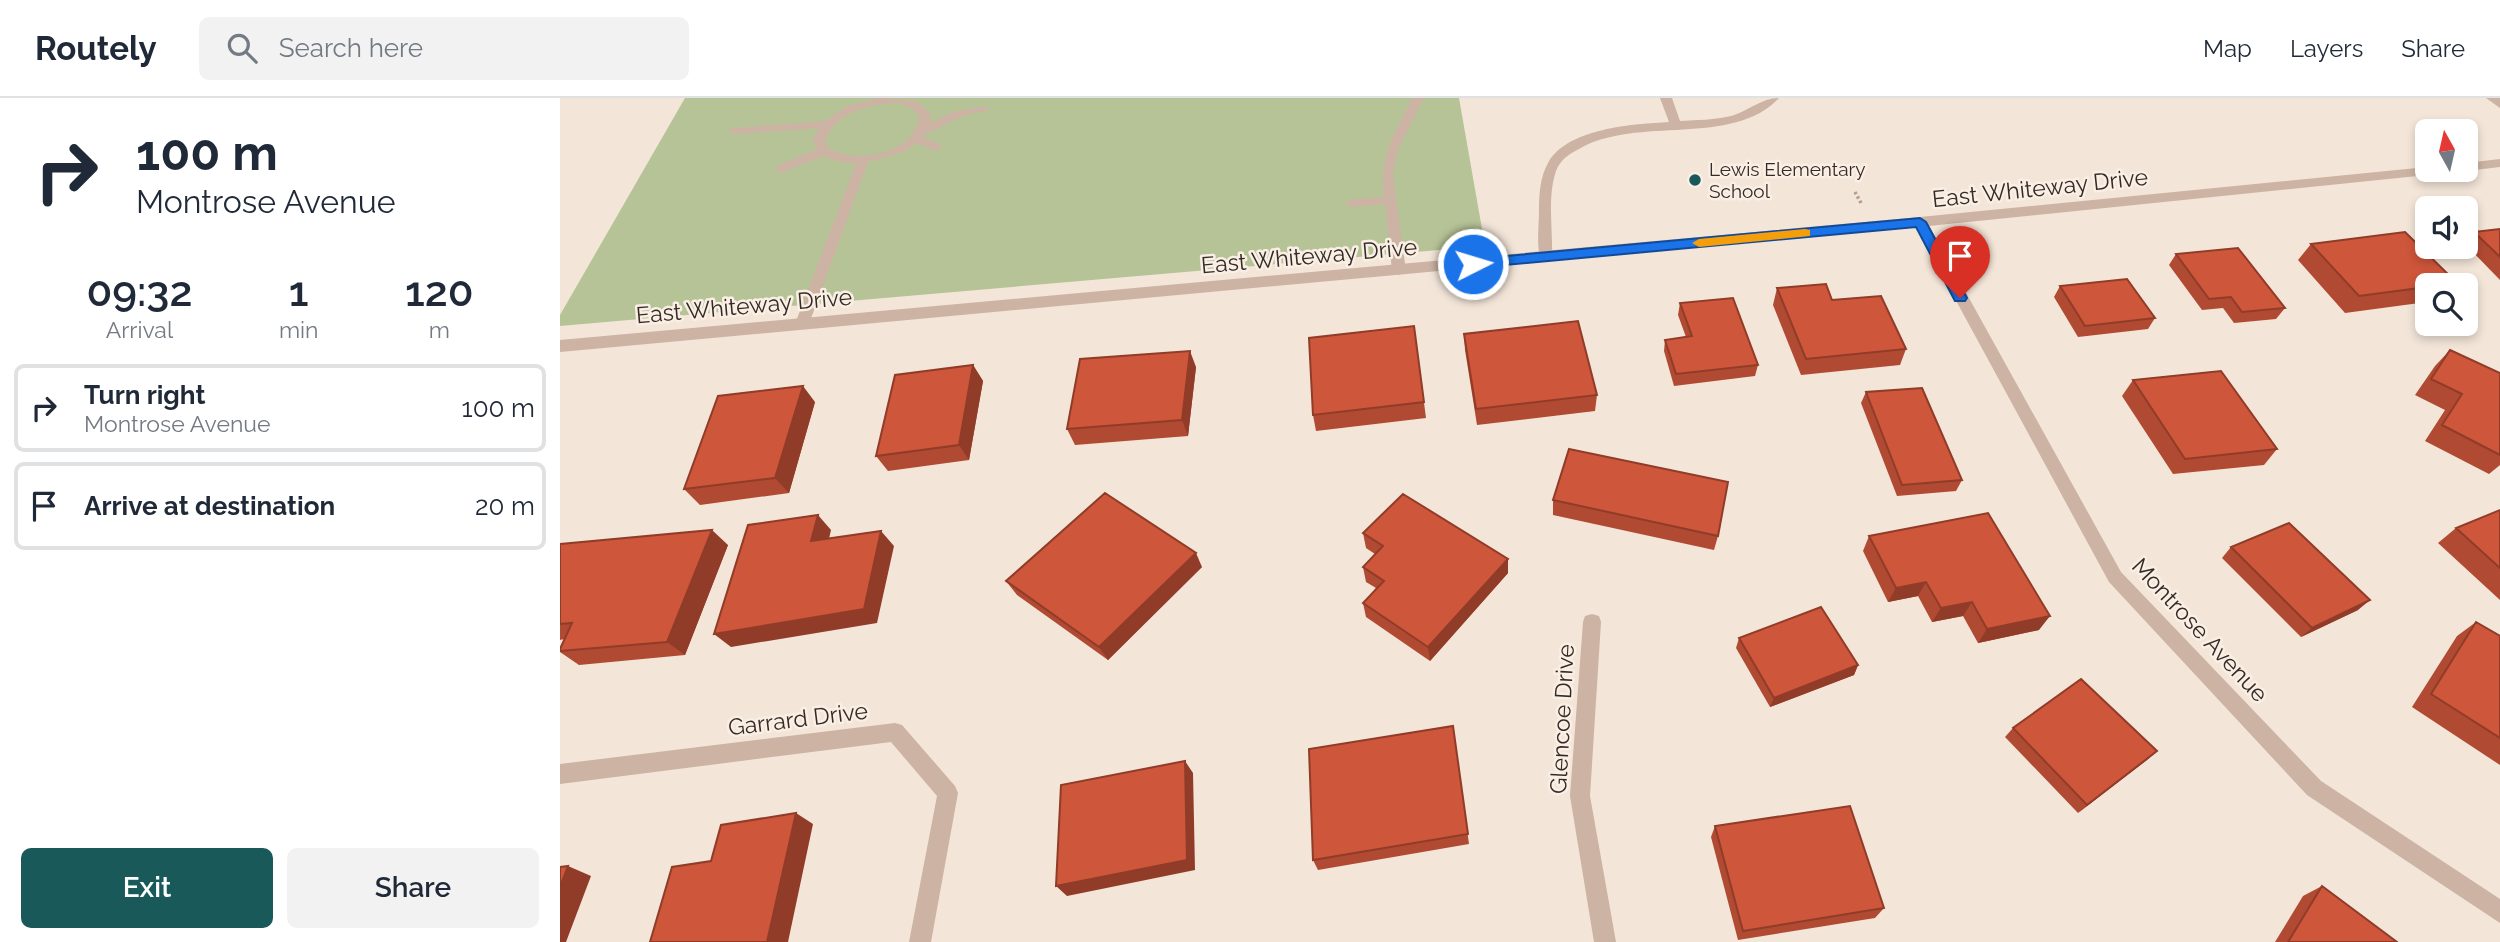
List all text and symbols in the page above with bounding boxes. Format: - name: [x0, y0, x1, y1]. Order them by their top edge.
- search box: [199, 17, 689, 80]
- text: Routely: [35, 29, 157, 68]
- icon: search: [223, 29, 261, 67]
- text: Search here: [279, 33, 423, 63]
- text: Map: [2203, 34, 2252, 63]
- text: Layers: [2290, 34, 2363, 63]
- text: Share: [2401, 34, 2465, 63]
- north arrow: [2415, 119, 2478, 182]
- map controls: [2415, 119, 2478, 336]
- text: 100 m: [136, 124, 278, 181]
- icon: right: [21, 126, 112, 217]
- place label: Lewis Elementary School: [1709, 158, 1866, 202]
- street label: East Whiteway Drive: [1931, 163, 2149, 212]
- marker: Lewis Elementary School: [1687, 172, 1703, 188]
- text: Montrose Avenue: [136, 183, 396, 220]
- button: sound: [2415, 196, 2478, 259]
- pin: [1930, 226, 1990, 298]
- position arrow: [1436, 227, 1510, 301]
- street label: East Whiteway Drive: [1200, 233, 1418, 278]
- icon: arrive: [1941, 237, 1979, 275]
- text: 09:32: [86, 267, 192, 316]
- text: 1: [289, 267, 309, 316]
- text: 120: [405, 267, 474, 316]
- button: search: [2415, 273, 2478, 336]
- street label: East Whiteway Drive: [635, 283, 853, 328]
- text: Arrival: [106, 316, 173, 343]
- text: min: [279, 316, 318, 343]
- text: m: [429, 316, 450, 343]
- text: Turn right: [84, 380, 205, 410]
- icon: right: [25, 389, 63, 427]
- text: 100 m: [462, 393, 535, 423]
- text: Montrose Avenue: [84, 410, 271, 437]
- icon: arrive: [25, 487, 63, 525]
- text: Arrive at destination: [84, 491, 335, 521]
- text: 20 m: [475, 491, 535, 521]
- street label: Montrose Avenue: [2127, 552, 2274, 707]
- street label: Glencoe Drive: [1544, 643, 1579, 795]
- street label: Garrard Drive: [727, 697, 869, 740]
- button: Exit: [21, 848, 273, 928]
- button: Share: [287, 848, 539, 928]

